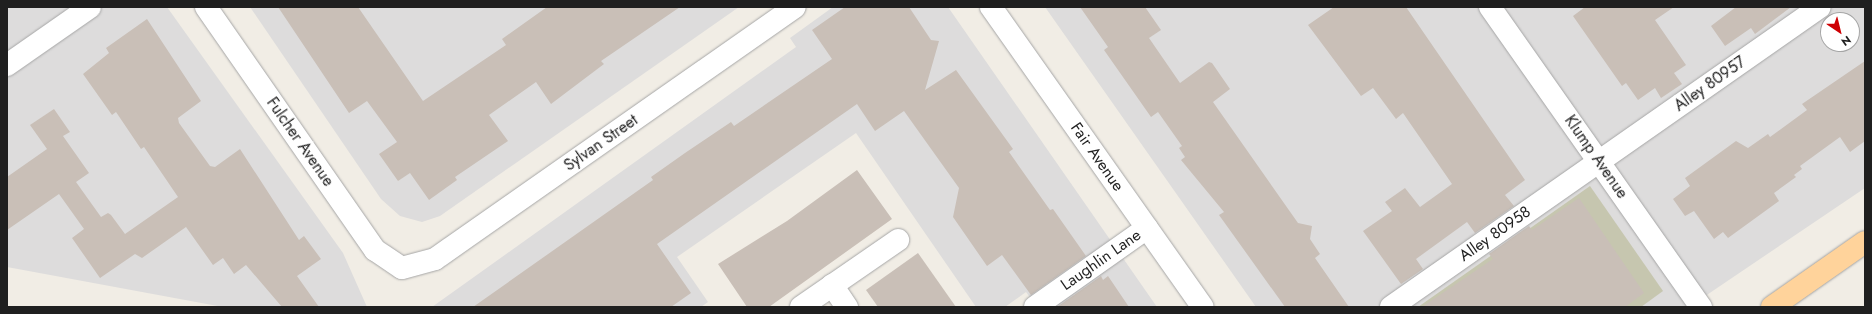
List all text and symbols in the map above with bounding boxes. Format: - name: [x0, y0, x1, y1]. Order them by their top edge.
- north arrow: [1820, 12, 1860, 52]
- text: N: [1838, 32, 1854, 50]
- street label: Alley 80957: [1671, 52, 1749, 116]
- street label: Fulcher Avenue: [262, 94, 338, 190]
- street label: Sylvan Street: [560, 111, 642, 175]
- street label: Klump Avenue: [1560, 112, 1632, 202]
- street label: Fair Avenue: [1066, 119, 1128, 195]
- street label: Alley 80958: [1455, 202, 1535, 266]
- street label: Laughlin Lane: [1057, 225, 1145, 295]

